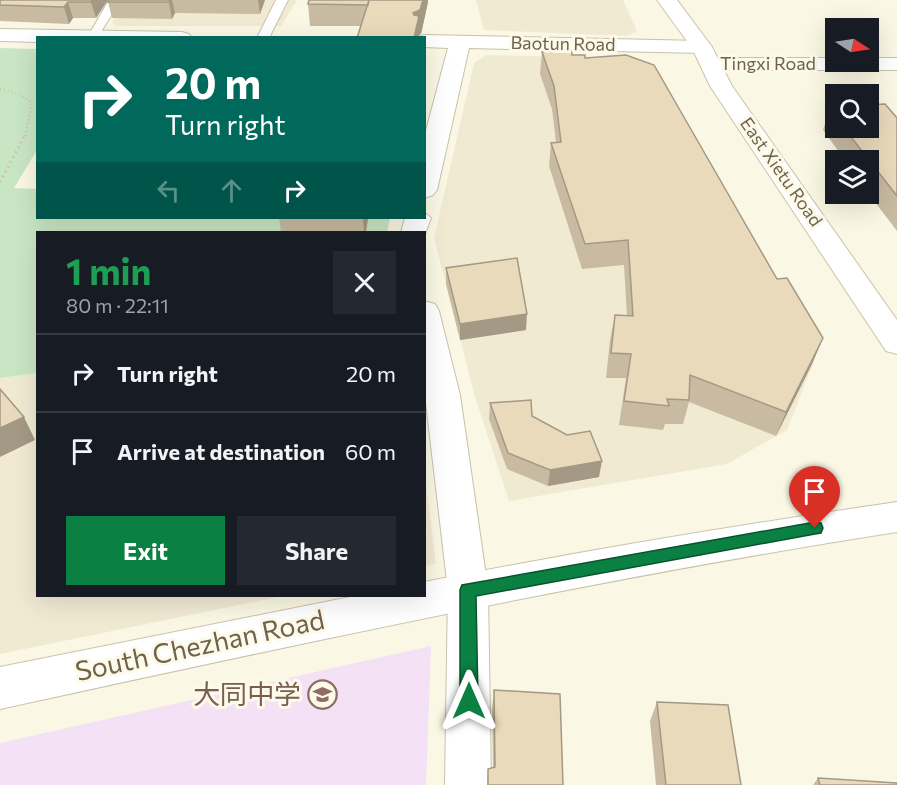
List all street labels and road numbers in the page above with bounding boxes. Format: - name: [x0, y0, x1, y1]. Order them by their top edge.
- street label: Baotun Road: [510, 31, 616, 55]
- street label: Tingxi Road: [720, 52, 816, 74]
- street label: East Xietu Road: [736, 113, 828, 230]
- street label: South Chezhan Road: [72, 602, 327, 687]

